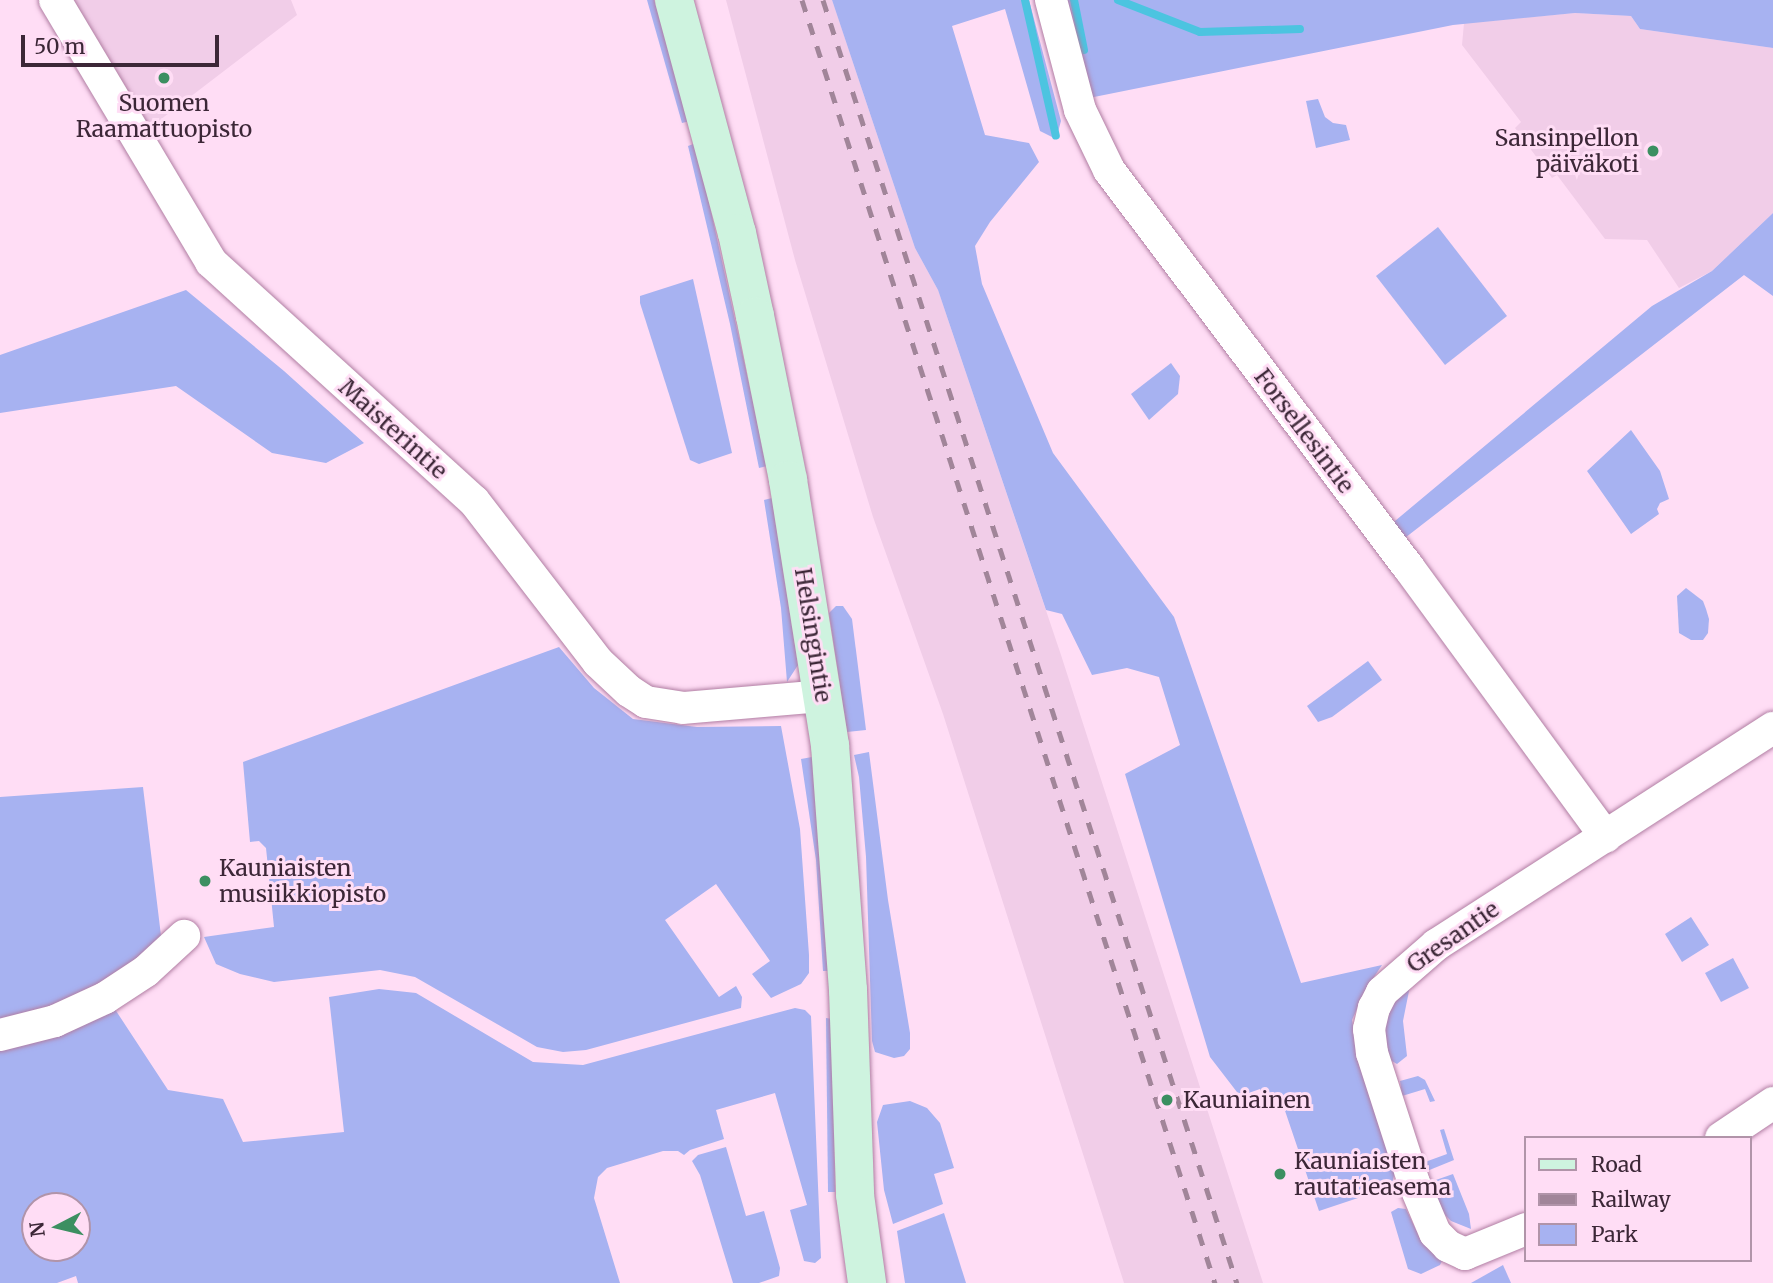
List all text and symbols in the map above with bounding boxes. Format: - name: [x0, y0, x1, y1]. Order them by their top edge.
- scale bar: [24, 21, 222, 65]
- text: 50 m: [34, 33, 85, 60]
- marker: Suomen Raamattuopisto: [156, 70, 172, 86]
- place label: Suomen Raamattuopisto: [76, 89, 252, 143]
- place label: Sansinpellon päiväkoti: [1494, 124, 1639, 178]
- marker: Sansinpellon päiväkoti: [1645, 143, 1661, 159]
- street label: Forsellesintie: [1248, 364, 1360, 498]
- street label: Maisterintie: [333, 373, 453, 485]
- street label: Helsingintie: [789, 566, 837, 704]
- place label: Kauniaisten musiikkiopisto: [219, 854, 386, 908]
- marker: Kauniaisten musiikkiopisto: [197, 873, 213, 889]
- street label: Gresantie: [1402, 895, 1504, 979]
- place label: Kauniainen: [1183, 1086, 1311, 1114]
- marker: Kauniainen: [1157, 1090, 1177, 1110]
- legend: [1524, 1136, 1752, 1262]
- place label: Kauniaisten rautatieasema: [1294, 1147, 1451, 1201]
- text: Road: [1591, 1151, 1642, 1178]
- marker: Kauniaisten rautatieasema: [1272, 1166, 1288, 1182]
- text: Railway: [1591, 1186, 1671, 1213]
- north arrow: [21, 1192, 91, 1262]
- text: N: [24, 1220, 50, 1238]
- text: Park: [1591, 1221, 1638, 1248]

